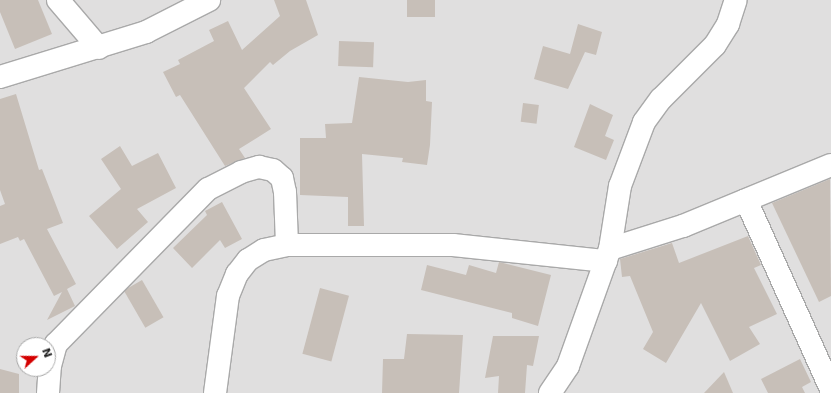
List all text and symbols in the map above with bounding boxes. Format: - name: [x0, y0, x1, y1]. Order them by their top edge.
- north arrow: [16, 337, 56, 377]
- text: N: [39, 346, 54, 360]

